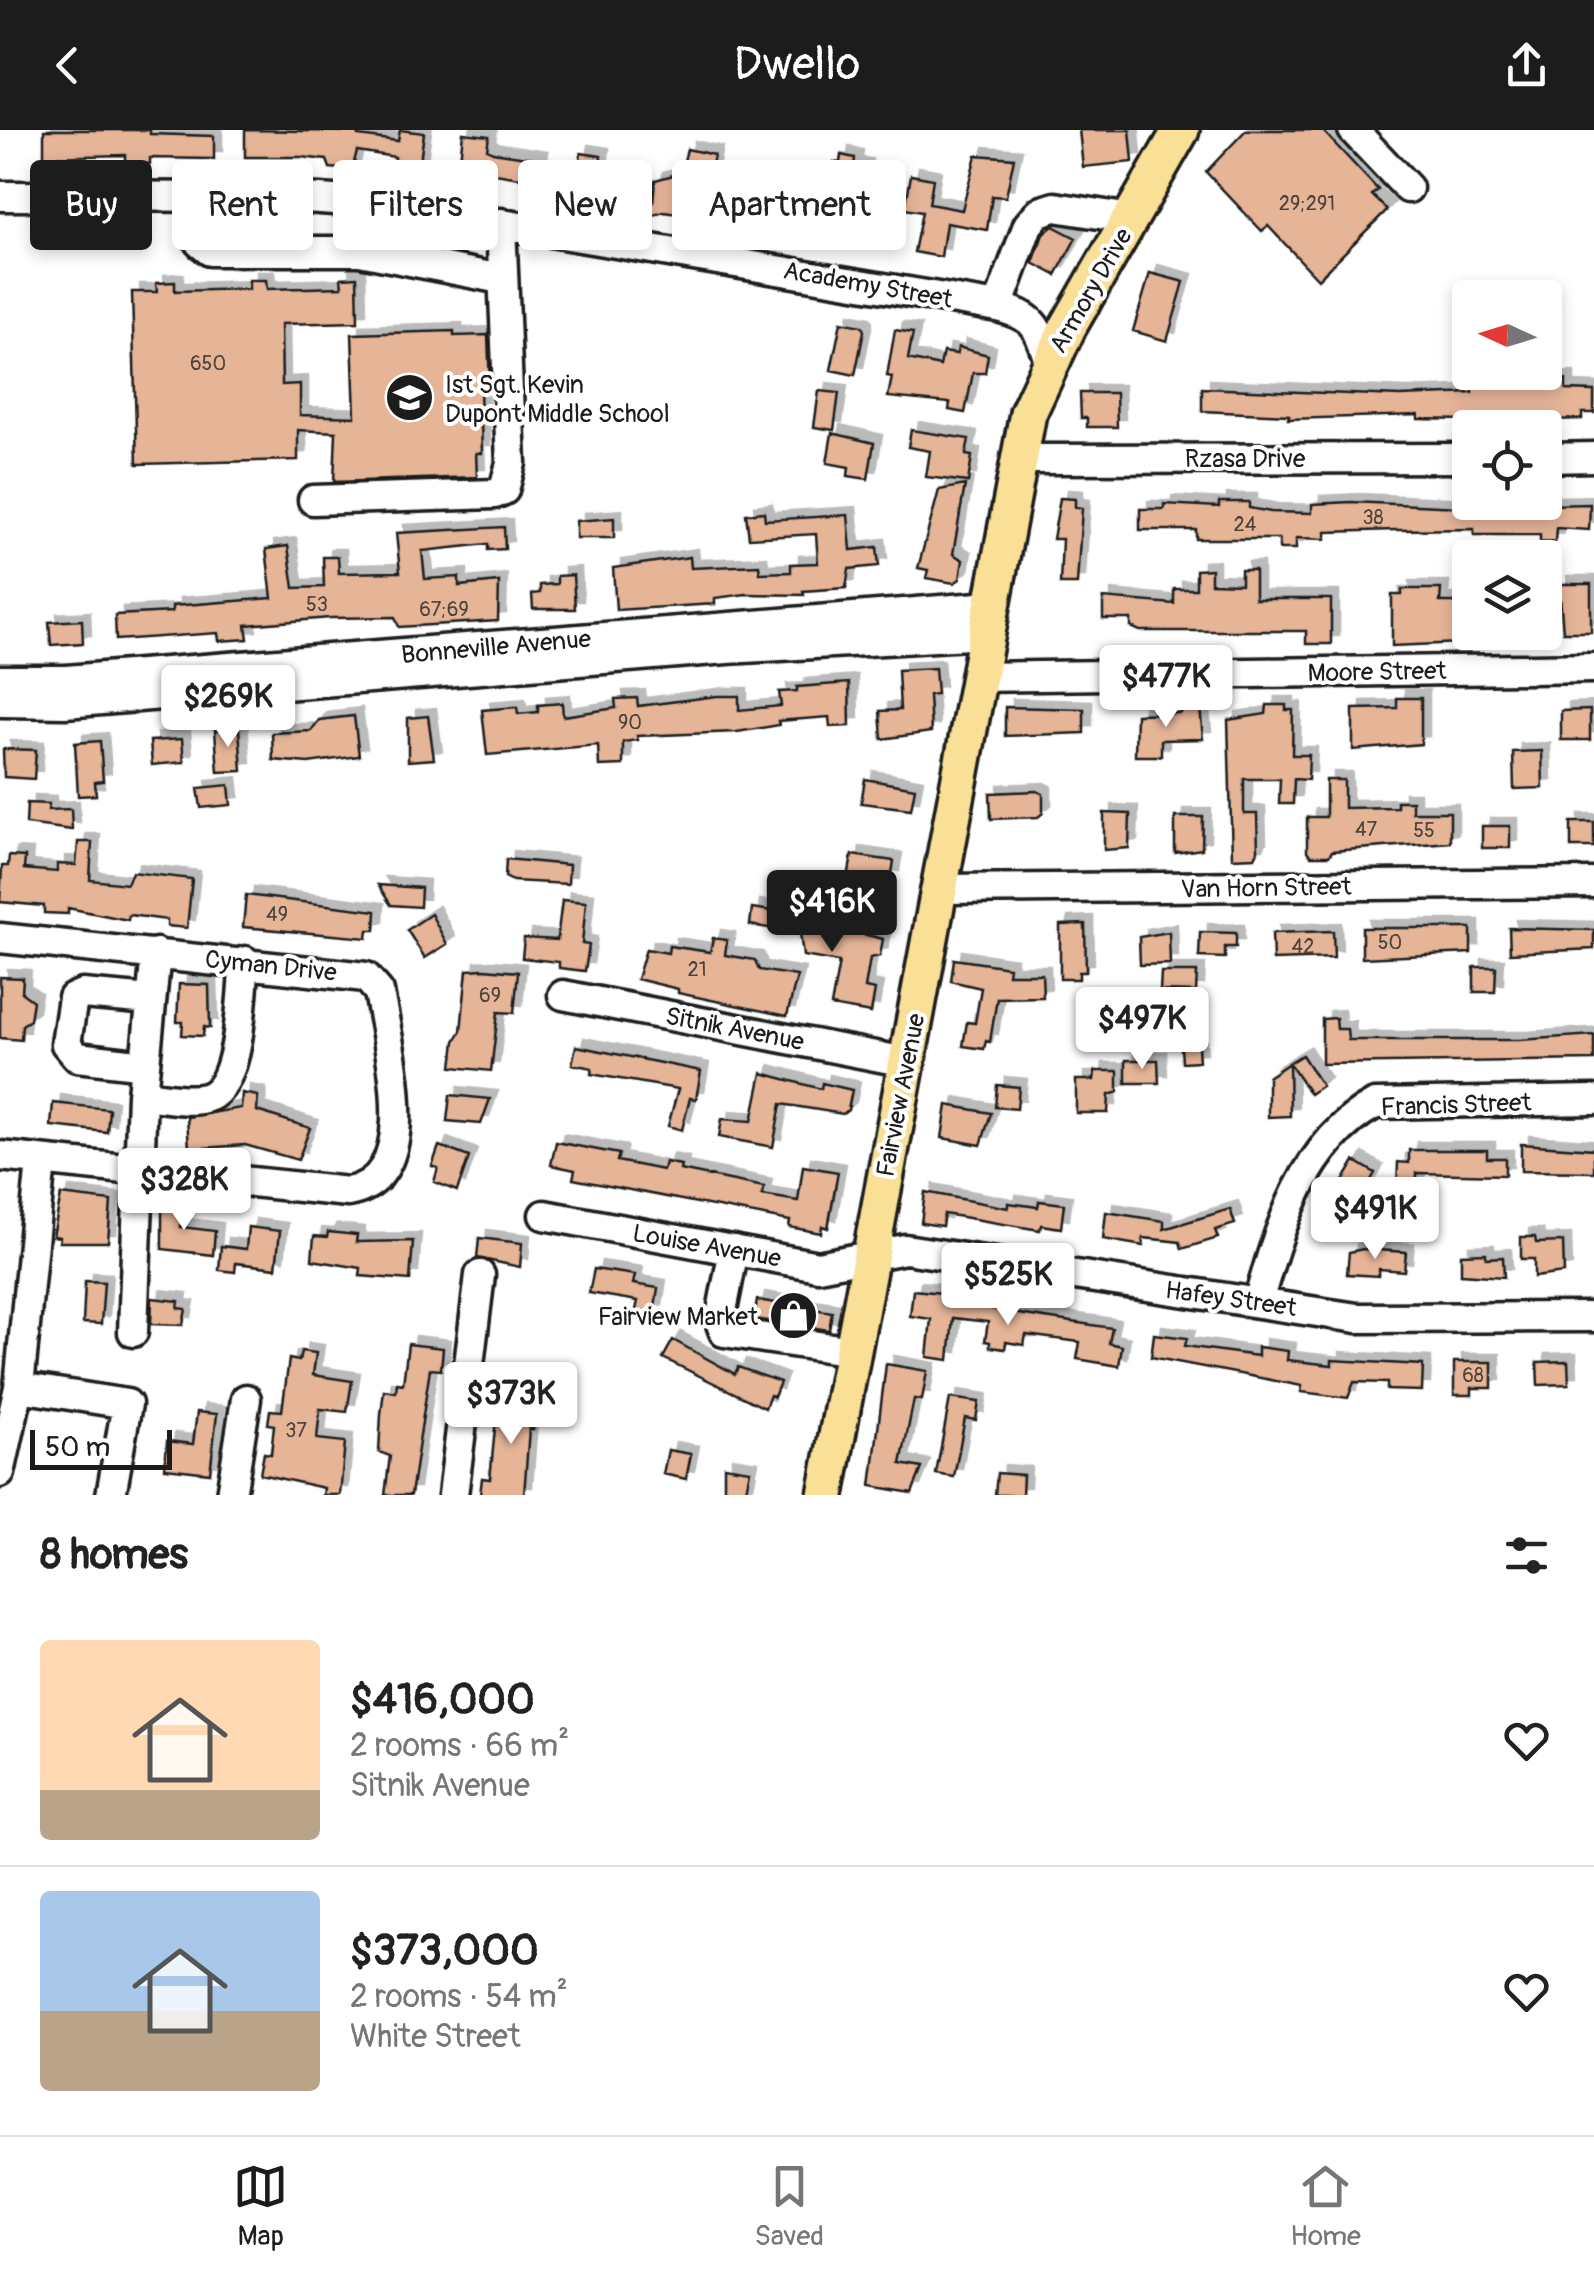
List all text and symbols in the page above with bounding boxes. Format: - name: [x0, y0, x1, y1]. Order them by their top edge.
- text: Dwello: [734, 37, 860, 93]
- icon: back: [40, 38, 95, 93]
- icon: share: [1499, 38, 1554, 93]
- chip: Buy: [30, 160, 152, 250]
- chip: Rent: [172, 160, 313, 250]
- chip: Filters: [333, 160, 498, 250]
- chip: New: [518, 160, 652, 250]
- chip: Apartment: [672, 160, 906, 250]
- house number: 29;291: [1279, 191, 1335, 216]
- street label: Armory Drive: [1043, 222, 1140, 359]
- street label: Academy Street: [781, 255, 956, 316]
- north arrow: [1452, 280, 1562, 390]
- map controls: [1452, 280, 1562, 650]
- house number: 650: [190, 351, 226, 376]
- place label: Ist Sgt. Kevin Dupont Middle School: [445, 370, 670, 430]
- school or university icon: Ist Sgt. Kevin Dupont Middle School: [384, 372, 436, 424]
- button: locate: [1452, 410, 1562, 520]
- street label: Rzasa Drive: [1185, 444, 1306, 475]
- house number: 38: [1362, 505, 1384, 530]
- house number: 24: [1234, 512, 1257, 537]
- button: layers: [1452, 540, 1562, 650]
- house number: 53: [306, 592, 328, 617]
- house number: 67;69: [419, 597, 469, 622]
- street label: Bonneville Avenue: [400, 624, 593, 671]
- pin: $477K: [1096, 645, 1236, 730]
- street label: Moore Street: [1307, 656, 1448, 689]
- text: $477K: [1121, 657, 1211, 697]
- pin: $269K: [158, 665, 298, 750]
- text: $269K: [183, 677, 273, 717]
- house number: 90: [618, 710, 642, 735]
- house number: 47: [1355, 817, 1378, 842]
- house number: 55: [1413, 818, 1435, 843]
- pin: $416K: [762, 870, 902, 955]
- street label: Van Horn Street: [1180, 871, 1353, 905]
- text: $416K: [789, 882, 875, 922]
- house number: 49: [266, 902, 288, 927]
- house number: 50: [1378, 930, 1402, 955]
- house number: 42: [1292, 934, 1314, 959]
- street label: Cyman Drive: [204, 944, 339, 989]
- house number: 21: [688, 957, 707, 982]
- house number: 69: [479, 983, 501, 1008]
- pin: $497K: [1072, 987, 1212, 1072]
- text: $497K: [1098, 999, 1186, 1039]
- street label: Sitnik Avenue: [663, 1001, 807, 1058]
- street label: Fairview Avenue: [870, 1010, 933, 1180]
- street label: Francis Street: [1380, 1087, 1533, 1124]
- pin: $328K: [114, 1148, 254, 1233]
- text: $328K: [140, 1160, 228, 1200]
- pin: $491K: [1305, 1177, 1445, 1262]
- text: $491K: [1333, 1189, 1417, 1229]
- street label: Louise Avenue: [630, 1218, 784, 1275]
- pin: $525K: [938, 1243, 1078, 1328]
- text: $525K: [963, 1255, 1053, 1295]
- street label: Hafey Street: [1163, 1275, 1299, 1324]
- shop icon: Fairview Market: [767, 1290, 819, 1342]
- place label: Fairview Market: [598, 1302, 759, 1333]
- pin: $373K: [441, 1362, 581, 1447]
- house number: 68: [1462, 1363, 1484, 1388]
- text: $373K: [466, 1374, 556, 1414]
- house number: 37: [285, 1418, 307, 1443]
- scale bar: [30, 1425, 172, 1470]
- text: 50 m: [45, 1430, 110, 1465]
- icon: filters: [1499, 1528, 1554, 1583]
- text: 8 homes: [40, 1529, 188, 1581]
- text: $416,000: [350, 1674, 535, 1726]
- icon: home: [120, 1680, 240, 1800]
- icon: heart: [1499, 1713, 1554, 1768]
- text: 2 rooms · 66 m²: [350, 1726, 569, 1766]
- text: Sitnik Avenue: [350, 1766, 530, 1806]
- text: $373,000: [350, 1925, 539, 1977]
- icon: home: [120, 1931, 240, 2051]
- icon: heart: [1499, 1964, 1554, 2019]
- text: 2 rooms · 54 m²: [350, 1977, 568, 2017]
- text: White Street: [350, 2017, 521, 2057]
- tab: Map: [233, 2159, 288, 2254]
- tab: Saved: [754, 2159, 824, 2254]
- tab: Home: [1290, 2159, 1361, 2254]

